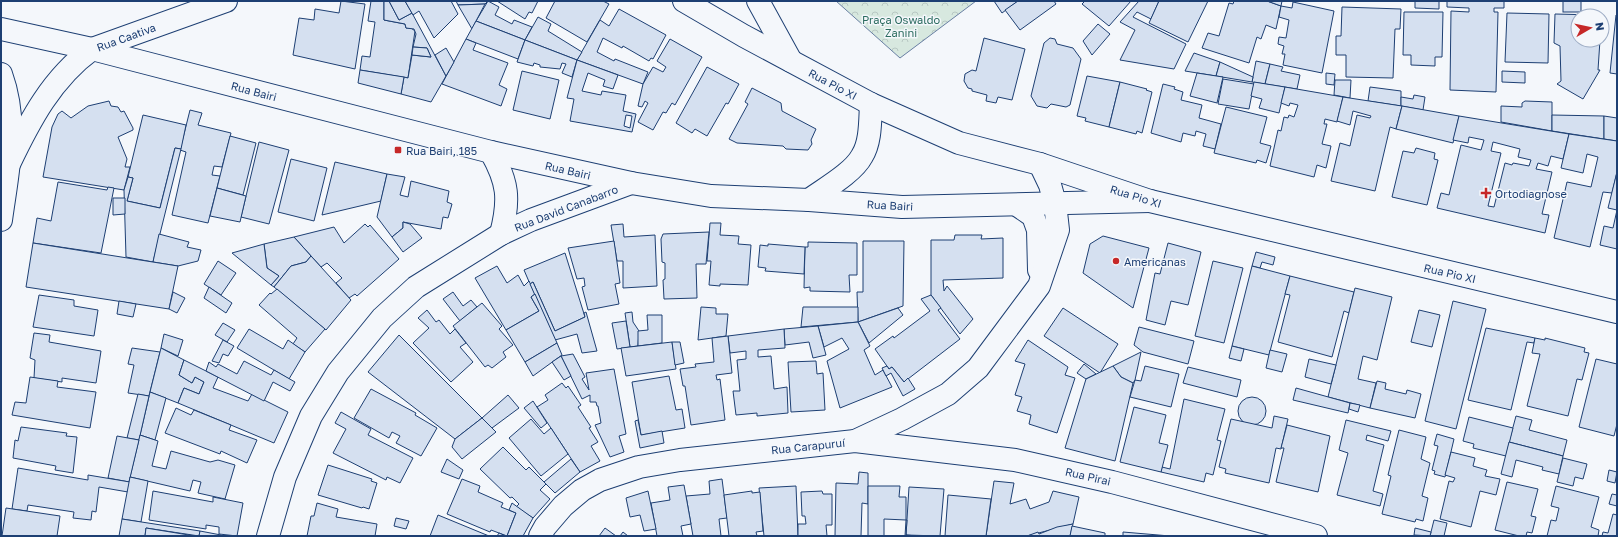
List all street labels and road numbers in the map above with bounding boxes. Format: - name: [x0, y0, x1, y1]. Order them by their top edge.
- street label: Rua Caativa: [95, 20, 157, 54]
- street label: Rua Pio XI: [807, 66, 859, 102]
- street label: Rua Bairi: [230, 79, 278, 103]
- street label: Rua Bairi: [544, 158, 592, 182]
- street label: Rua David Canabarro: [512, 182, 620, 234]
- street label: Rua Pio XI: [1109, 182, 1163, 210]
- street label: Rua Bairi: [866, 197, 914, 213]
- street label: Rua Pio XI: [1423, 261, 1477, 285]
- street label: Rua Carapuruí: [770, 436, 847, 456]
- street label: Rua Pirai: [1064, 464, 1112, 488]

